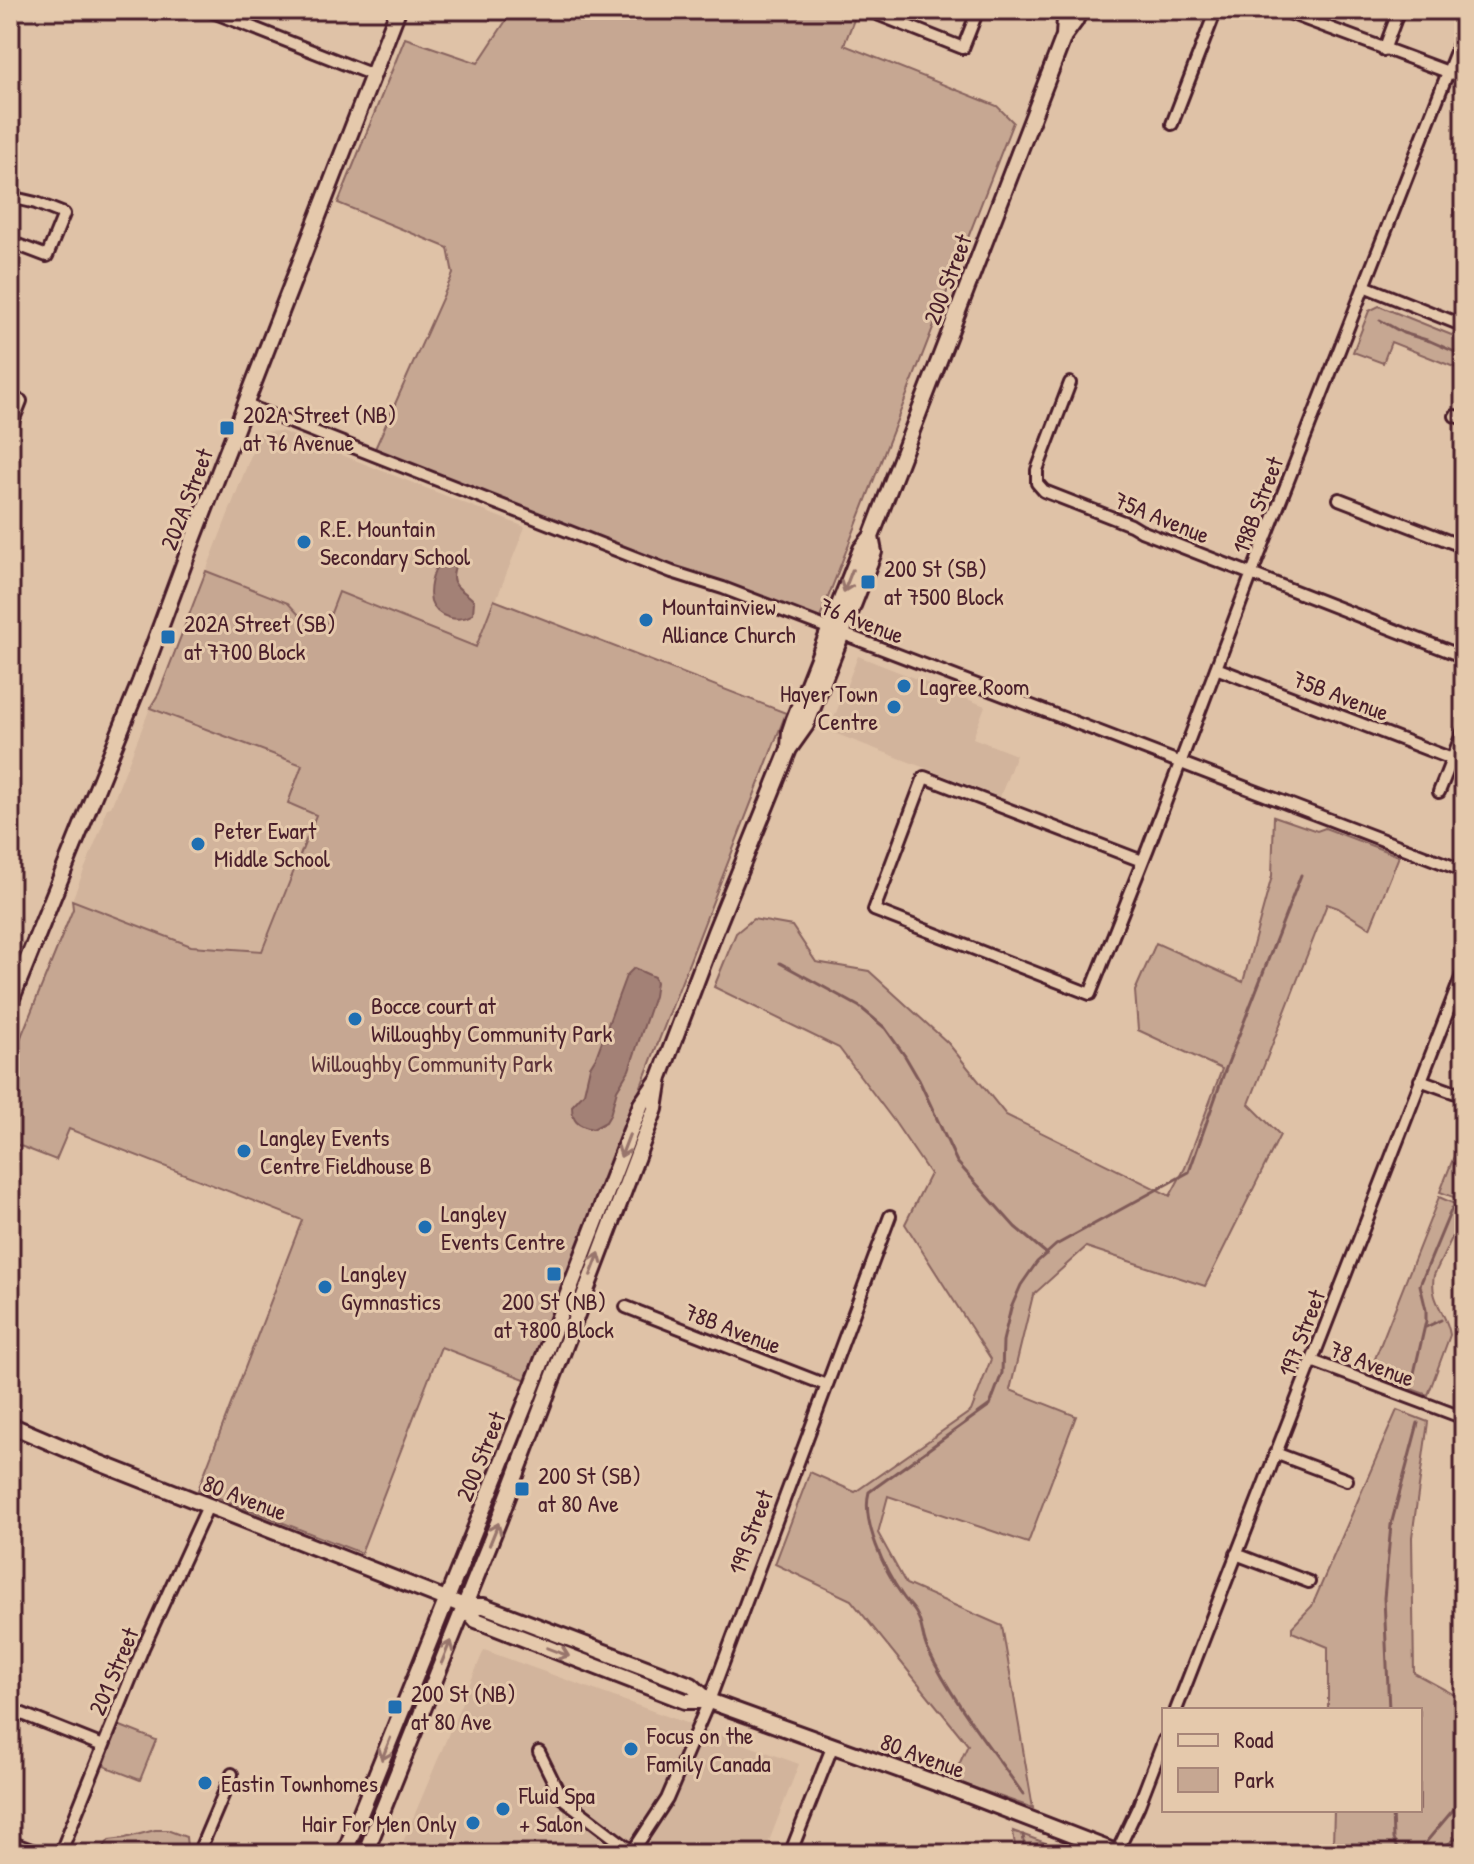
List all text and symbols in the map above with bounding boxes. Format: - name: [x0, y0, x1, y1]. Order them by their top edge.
- street label: 200 Street: [915, 229, 979, 329]
- place label: 202A Street (NB) at 76 Avenue: [243, 398, 397, 458]
- marker: 202A Street (NB) at 76 Avenue: [218, 419, 236, 437]
- street label: 202A Street: [152, 443, 220, 554]
- street label: 198B Street: [1224, 451, 1290, 558]
- street label: 75A Avenue: [1110, 483, 1215, 551]
- place label: R.E. Mountain Secondary School: [320, 512, 471, 572]
- marker: R.E. Mountain Secondary School: [295, 533, 313, 551]
- place label: 200 St (SB) at 7500 Block: [884, 552, 1004, 612]
- one-way arrow: [840, 568, 854, 593]
- marker: 200 St (SB) at 7500 Block: [859, 573, 877, 591]
- street label: 76 Avenue: [815, 589, 909, 651]
- place label: Mountainview Alliance Church: [662, 590, 796, 650]
- place label: 202A Street (SB) at 7700 Block: [184, 607, 336, 667]
- marker: Mountainview Alliance Church: [637, 611, 655, 629]
- marker: 202A Street (SB) at 7700 Block: [159, 628, 177, 646]
- street label: 75B Avenue: [1288, 662, 1394, 728]
- place label: Lagree Room: [920, 670, 1029, 702]
- place label: Hayer Town Centre: [780, 677, 878, 737]
- marker: Lagree Room: [895, 677, 913, 695]
- marker: Hayer Town Centre: [885, 698, 903, 716]
- place label: Peter Ewart Middle School: [214, 814, 331, 874]
- marker: Peter Ewart Middle School: [189, 835, 207, 853]
- place label: Bocce court at Willoughby Community Park: [371, 989, 613, 1049]
- marker: Bocce court at Willoughby Community Park: [346, 1010, 364, 1028]
- park label: Willoughby Community Park: [311, 1047, 553, 1079]
- place label: Langley Events Centre Fieldhouse B: [260, 1121, 432, 1181]
- one-way arrow: [617, 1133, 631, 1158]
- marker: Langley Events Centre Fieldhouse B: [235, 1142, 253, 1160]
- place label: Langley Events Centre: [441, 1197, 566, 1257]
- marker: Langley Events Centre: [416, 1218, 434, 1236]
- one-way arrow: [589, 1252, 603, 1277]
- place label: Langley Gymnastics: [341, 1257, 441, 1317]
- marker: 200 St (NB) at 7800 Block: [545, 1265, 563, 1283]
- marker: Langley Gymnastics: [316, 1278, 334, 1296]
- street label: 197 Street: [1270, 1284, 1332, 1381]
- place label: 200 St (NB) at 7800 Block: [494, 1285, 614, 1345]
- street label: 78B Avenue: [680, 1295, 786, 1361]
- street label: 78 Avenue: [1325, 1332, 1420, 1394]
- street label: 200 Street: [448, 1406, 513, 1506]
- place label: 200 St (SB) at 80 Ave: [538, 1459, 641, 1519]
- street label: 80 Avenue: [198, 1466, 292, 1528]
- marker: 200 St (SB) at 80 Ave: [513, 1480, 531, 1498]
- street label: 199 Street: [720, 1485, 780, 1579]
- one-way arrow: [487, 1522, 502, 1547]
- street label: 201 Street: [80, 1622, 146, 1720]
- one-way arrow: [440, 1640, 454, 1665]
- one-way arrow: [545, 1646, 570, 1660]
- place label: 200 St (NB) at 80 Ave: [411, 1677, 516, 1737]
- marker: 200 St (NB) at 80 Ave: [386, 1698, 404, 1716]
- legend: [1162, 1708, 1422, 1812]
- place label: Focus on the Family Canada: [646, 1719, 771, 1779]
- text: Road: [1234, 1723, 1273, 1755]
- street label: 80 Avenue: [876, 1725, 970, 1785]
- one-way arrow: [378, 1736, 392, 1761]
- marker: Focus on the Family Canada: [622, 1740, 640, 1758]
- text: Park: [1234, 1763, 1274, 1795]
- place label: Eastin Townhomes: [221, 1767, 378, 1799]
- marker: Eastin Townhomes: [196, 1774, 214, 1792]
- place label: Fluid Spa + Salon: [518, 1779, 595, 1839]
- marker: Fluid Spa + Salon: [494, 1800, 512, 1818]
- place label: Hair For Men Only: [302, 1807, 457, 1839]
- marker: Hair For Men Only: [464, 1814, 482, 1832]

